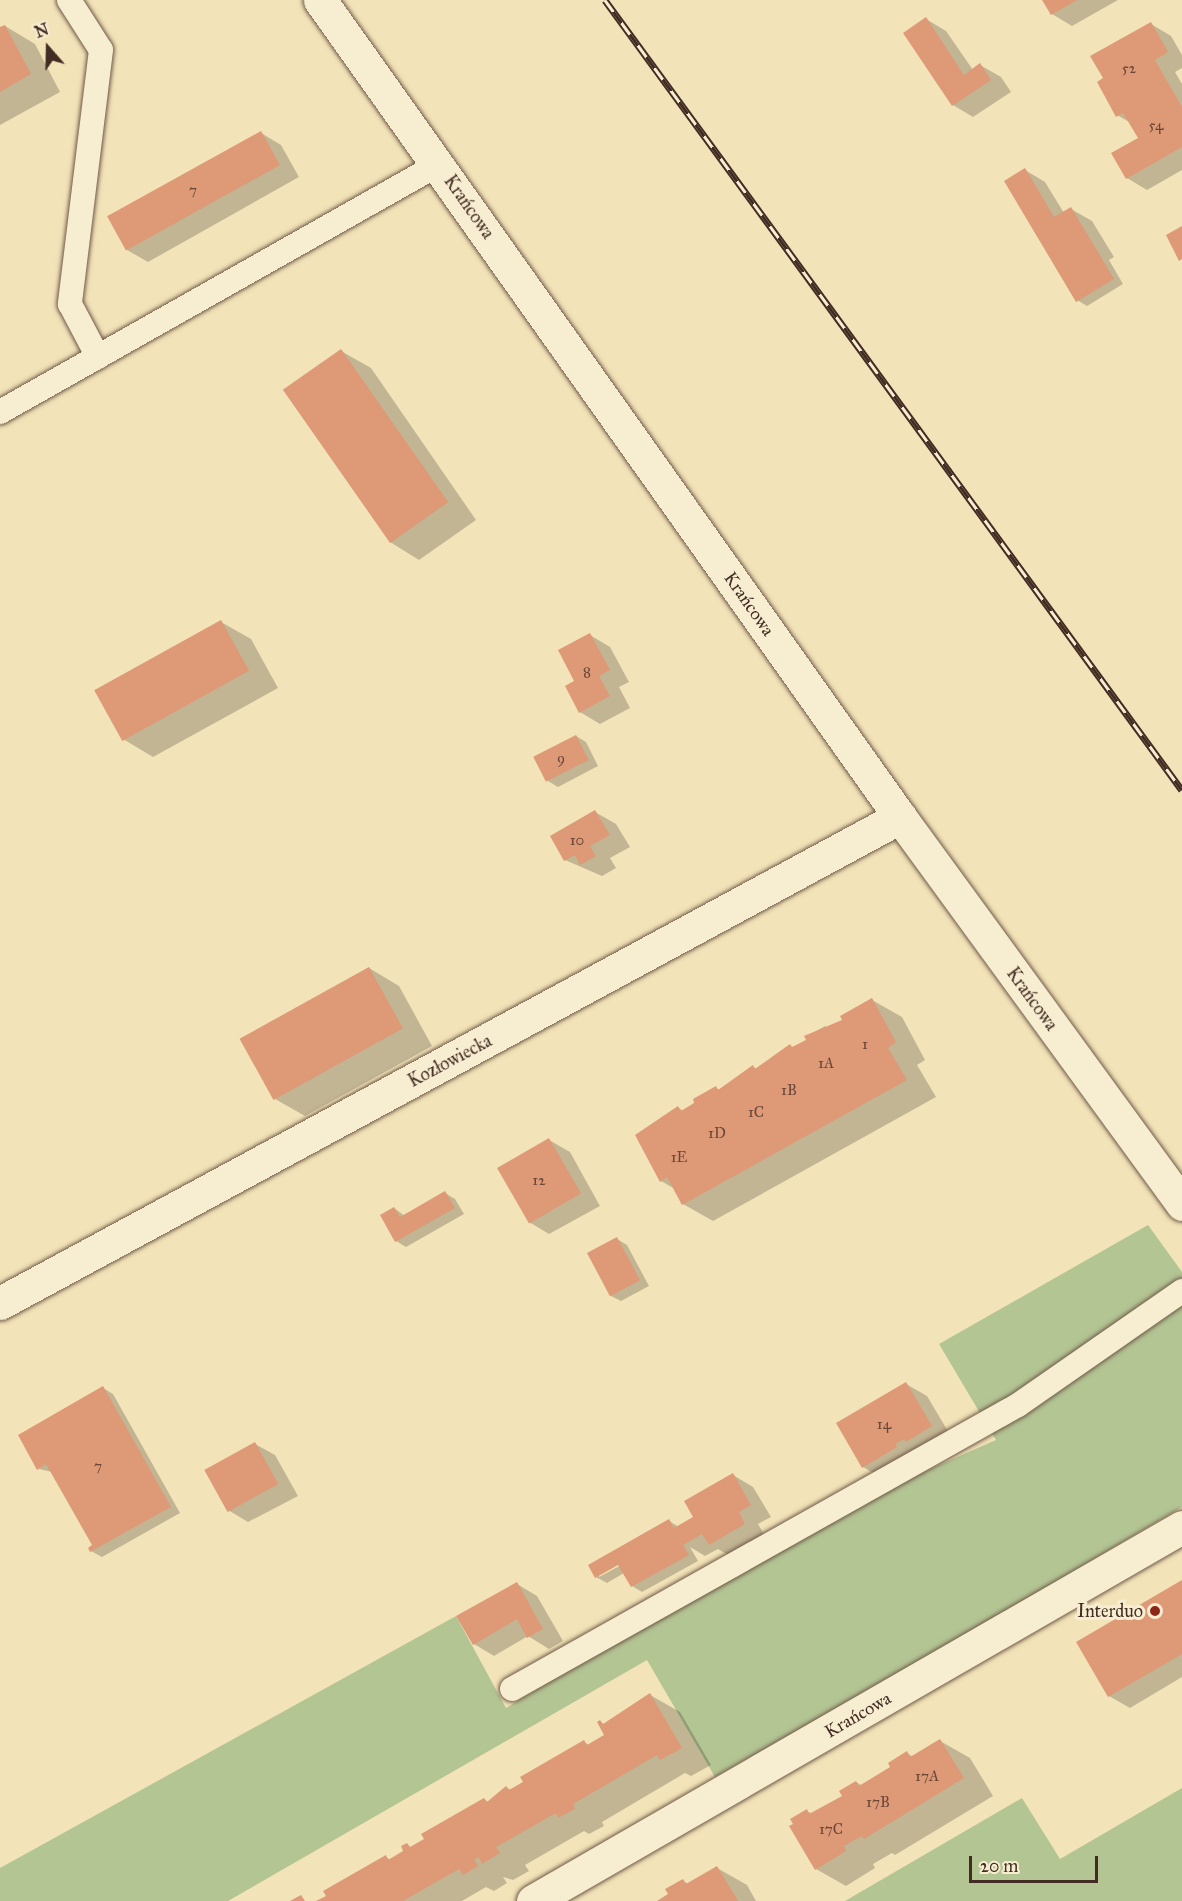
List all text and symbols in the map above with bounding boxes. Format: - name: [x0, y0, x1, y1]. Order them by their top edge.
- north arrow: [18, 18, 78, 78]
- text: N: [32, 19, 51, 42]
- house number: 52: [1122, 60, 1136, 78]
- house number: 54: [1149, 117, 1163, 135]
- street label: Krańcowa: [439, 171, 499, 243]
- house number: 7: [189, 182, 197, 200]
- street label: Krańcowa: [719, 568, 779, 640]
- house number: 8: [583, 664, 591, 682]
- house number: 9: [557, 750, 565, 768]
- house number: 10: [570, 832, 584, 850]
- street label: Krańcowa: [1002, 963, 1062, 1035]
- street label: Kozłowiecka: [404, 1030, 496, 1092]
- house number: 1: [862, 1036, 868, 1054]
- house number: 1A: [818, 1055, 834, 1073]
- house number: 1B: [781, 1082, 797, 1100]
- house number: 1C: [748, 1104, 764, 1122]
- house number: 1D: [708, 1125, 726, 1143]
- house number: 1E: [671, 1149, 687, 1167]
- house number: 12: [532, 1172, 546, 1190]
- house number: 14: [877, 1416, 891, 1434]
- house number: 7: [94, 1458, 102, 1476]
- place label: Interduo: [1077, 1600, 1143, 1622]
- marker: Interduo: [1148, 1604, 1162, 1618]
- street label: Krańcowa: [821, 1687, 895, 1743]
- house number: 17A: [915, 1768, 939, 1786]
- house number: 17B: [866, 1794, 890, 1812]
- house number: 17C: [819, 1821, 843, 1839]
- scale bar: [972, 1844, 1101, 1882]
- text: 20 m: [980, 1855, 1018, 1877]

